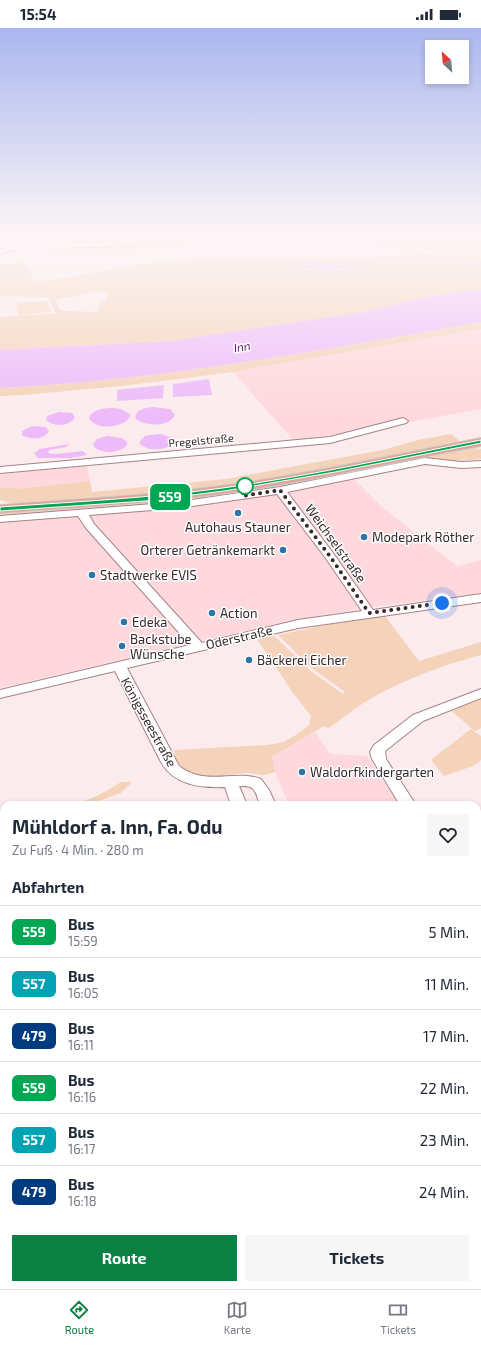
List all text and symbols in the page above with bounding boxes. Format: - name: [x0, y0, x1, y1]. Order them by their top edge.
- text: 15:54: [20, 5, 56, 23]
- north arrow: [425, 40, 469, 84]
- map controls: [425, 40, 469, 84]
- water label: Inn: [233, 338, 252, 354]
- street label: Pregelstraße: [168, 431, 234, 449]
- unlabelled marker: [236, 477, 254, 495]
- line badge: 559: [147, 484, 193, 510]
- text: 559: [158, 488, 182, 505]
- street label: Weichselstraße: [302, 501, 370, 585]
- marker: Autohaus Stauner: [233, 508, 243, 518]
- place label: Autohaus Stauner: [185, 519, 291, 535]
- place label: Modepark Röther: [372, 529, 475, 545]
- marker: Modepark Röther: [359, 532, 369, 542]
- place label: Orterer Getränkemarkt: [141, 542, 275, 558]
- marker: Orterer Getränkemarkt: [278, 545, 288, 555]
- place label: Stadtwerke EVIS: [100, 567, 197, 583]
- marker: Stadtwerke EVIS: [87, 570, 97, 580]
- your location: [432, 593, 452, 613]
- place label: Action: [220, 605, 258, 621]
- marker: Action: [207, 608, 217, 618]
- place label: Edeka: [132, 614, 167, 630]
- marker: Edeka: [119, 617, 129, 627]
- street label: Oderstraße: [204, 622, 274, 652]
- place label: Backstube Wünsche: [130, 631, 192, 662]
- marker: Backstube Wünsche: [117, 641, 127, 651]
- place label: Bäckerei Eicher: [257, 652, 347, 668]
- marker: Bäckerei Eicher: [244, 655, 254, 665]
- street label: Königsseestraße: [118, 674, 180, 770]
- place label: Waldorfkindergarten: [310, 764, 434, 780]
- marker: Waldorfkindergarten: [297, 767, 307, 777]
- button: heart: [427, 814, 469, 856]
- text: Mühldorf a. Inn, Fa. Odu: [12, 815, 223, 838]
- text: Zu Fuß · 4 Min. · 280 m: [12, 842, 144, 858]
- text: Abfahrten: [12, 878, 84, 896]
- text: Bus: [68, 915, 94, 933]
- text: 559: [22, 923, 46, 940]
- text: 5 Min.: [429, 923, 469, 941]
- text: 15:59: [68, 933, 98, 949]
- text: Bus: [68, 967, 94, 985]
- text: 557: [23, 975, 45, 992]
- text: 11 Min.: [425, 975, 469, 993]
- text: 16:05: [68, 985, 99, 1001]
- text: Bus: [68, 1019, 94, 1037]
- text: 479: [22, 1027, 46, 1044]
- text: 17 Min.: [423, 1027, 469, 1045]
- text: 16:11: [68, 1037, 94, 1053]
- text: Bus: [68, 1071, 94, 1089]
- text: 559: [22, 1079, 46, 1096]
- text: 22 Min.: [420, 1079, 469, 1097]
- text: 16:16: [68, 1089, 96, 1105]
- text: Bus: [68, 1123, 94, 1141]
- text: 557: [23, 1131, 45, 1148]
- text: 23 Min.: [420, 1131, 469, 1149]
- text: 16:17: [68, 1141, 96, 1157]
- text: Bus: [68, 1175, 94, 1193]
- text: 479: [22, 1183, 46, 1200]
- text: 24 Min.: [419, 1183, 469, 1201]
- text: 16:18: [68, 1193, 97, 1209]
- button: Route: [12, 1235, 237, 1281]
- button: Tickets: [245, 1235, 469, 1281]
- tab: Route: [65, 1299, 94, 1336]
- tab: Karte: [224, 1299, 251, 1336]
- tab: Tickets: [381, 1299, 416, 1336]

